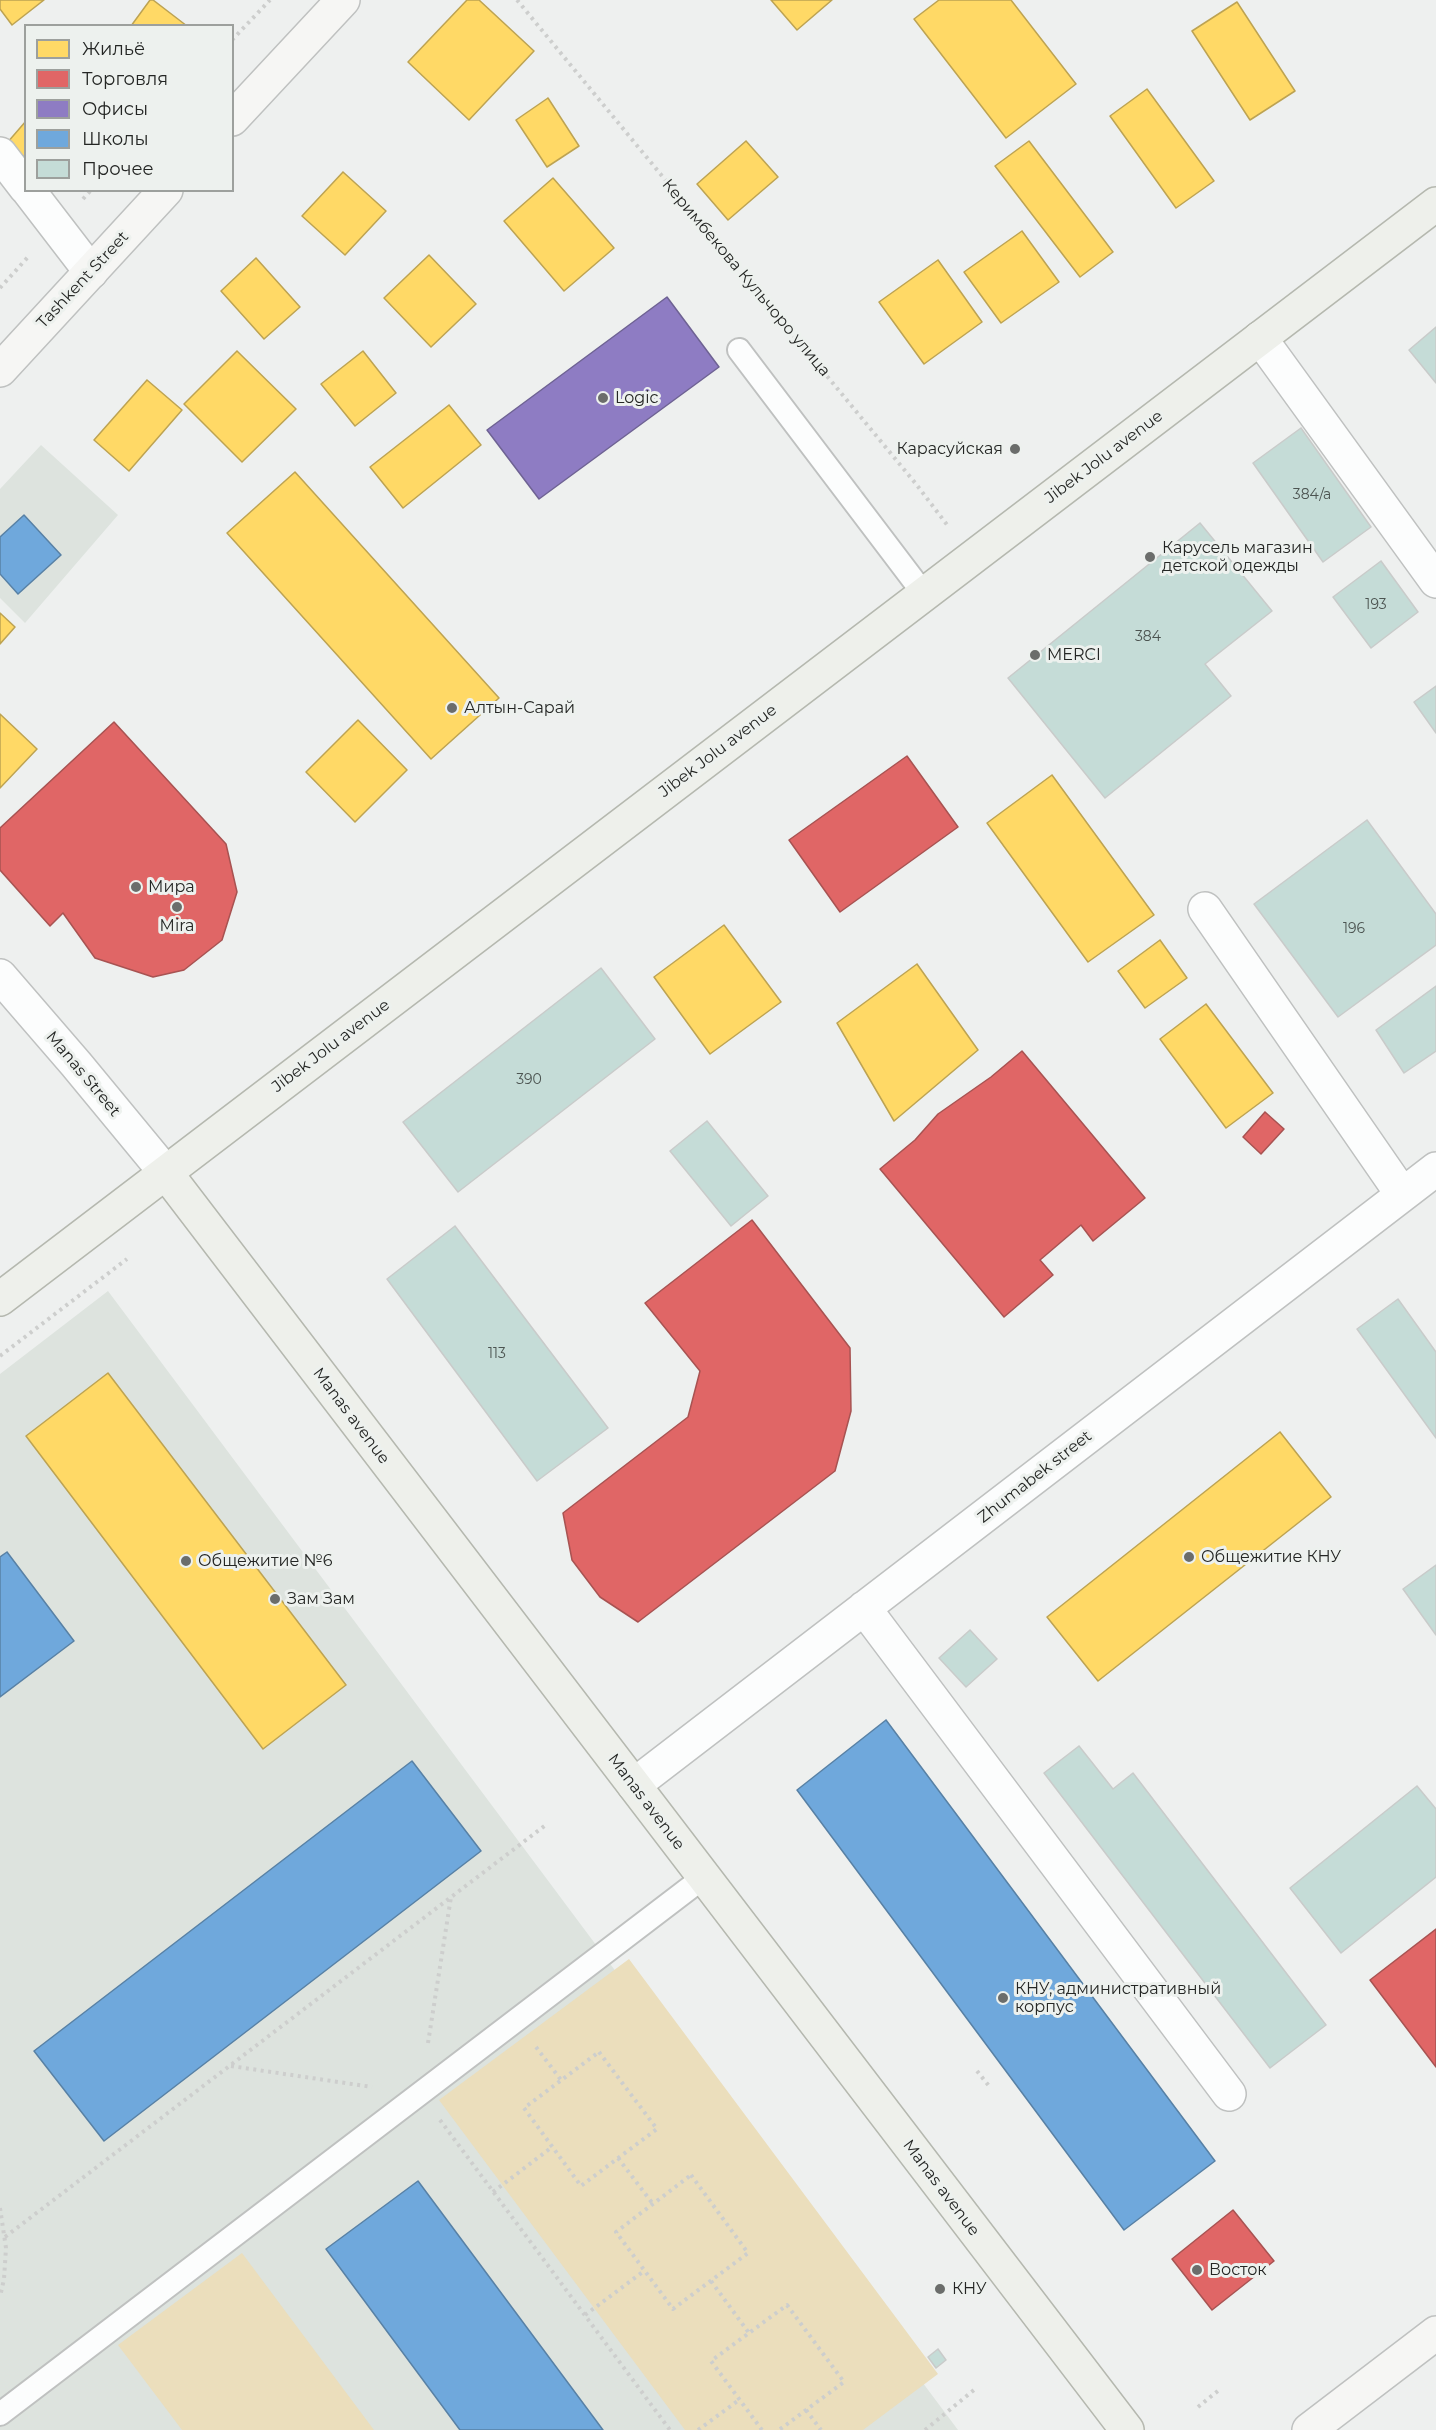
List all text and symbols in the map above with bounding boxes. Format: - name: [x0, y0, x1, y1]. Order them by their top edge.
- legend: [24, 24, 234, 192]
- text: Жильё: [82, 38, 145, 60]
- text: Торговля: [82, 68, 168, 90]
- text: Офисы: [82, 98, 148, 120]
- text: Школы: [82, 128, 149, 150]
- text: Прочее: [82, 158, 154, 180]
- street label: Керимбекова Кульчоро улица: [658, 175, 834, 381]
- street label: Tashkent Street: [33, 228, 133, 332]
- place label: Logic: [615, 388, 659, 408]
- marker: Logic: [596, 391, 610, 405]
- street label: Jibek Jolu avenue: [1041, 406, 1167, 508]
- place label: Карасуйская: [896, 439, 1003, 459]
- marker: Карасуйская: [1008, 442, 1022, 456]
- house number: 384/a: [1293, 487, 1331, 503]
- place label: Карусель магазин детской одежды: [1162, 538, 1313, 576]
- marker: Карусель магазин детской одежды: [1143, 550, 1157, 564]
- house number: 193: [1365, 597, 1387, 613]
- house number: 384: [1135, 629, 1161, 645]
- place label: MERCI: [1047, 645, 1101, 665]
- marker: MERCI: [1028, 648, 1042, 662]
- place label: Алтын-Сарай: [464, 698, 575, 718]
- street label: Jibek Jolu avenue: [655, 700, 781, 802]
- marker: Алтын-Сарай: [445, 701, 459, 715]
- place label: Мира: [148, 877, 195, 897]
- marker: Мира: [129, 880, 143, 894]
- marker: Mira: [170, 900, 184, 914]
- place label: Mira: [160, 916, 194, 936]
- house number: 196: [1343, 921, 1365, 937]
- street label: Jibek Jolu avenue: [268, 995, 394, 1097]
- street label: Manas Street: [42, 1027, 124, 1121]
- house number: 390: [516, 1072, 542, 1088]
- house number: 113: [488, 1346, 506, 1362]
- street label: Manas avenue: [309, 1364, 393, 1468]
- street label: Zhumabek street: [974, 1427, 1096, 1527]
- place label: Общежитие КНУ: [1201, 1547, 1341, 1567]
- marker: Общежитие КНУ: [1182, 1550, 1196, 1564]
- place label: Общежитие №6: [198, 1551, 333, 1571]
- marker: Общежитие №6: [179, 1554, 193, 1568]
- place label: Зам Зам: [287, 1589, 355, 1609]
- marker: Зам Зам: [268, 1592, 282, 1606]
- street label: Manas avenue: [604, 1750, 688, 1854]
- place label: КНУ, административный корпус: [1015, 1979, 1221, 2017]
- marker: КНУ, административный корпус: [996, 1991, 1010, 2005]
- street label: Manas avenue: [899, 2136, 983, 2240]
- place label: Восток: [1209, 2260, 1267, 2280]
- marker: Восток: [1190, 2263, 1204, 2277]
- place label: КНУ: [952, 2279, 987, 2299]
- marker: КНУ: [933, 2282, 947, 2296]

